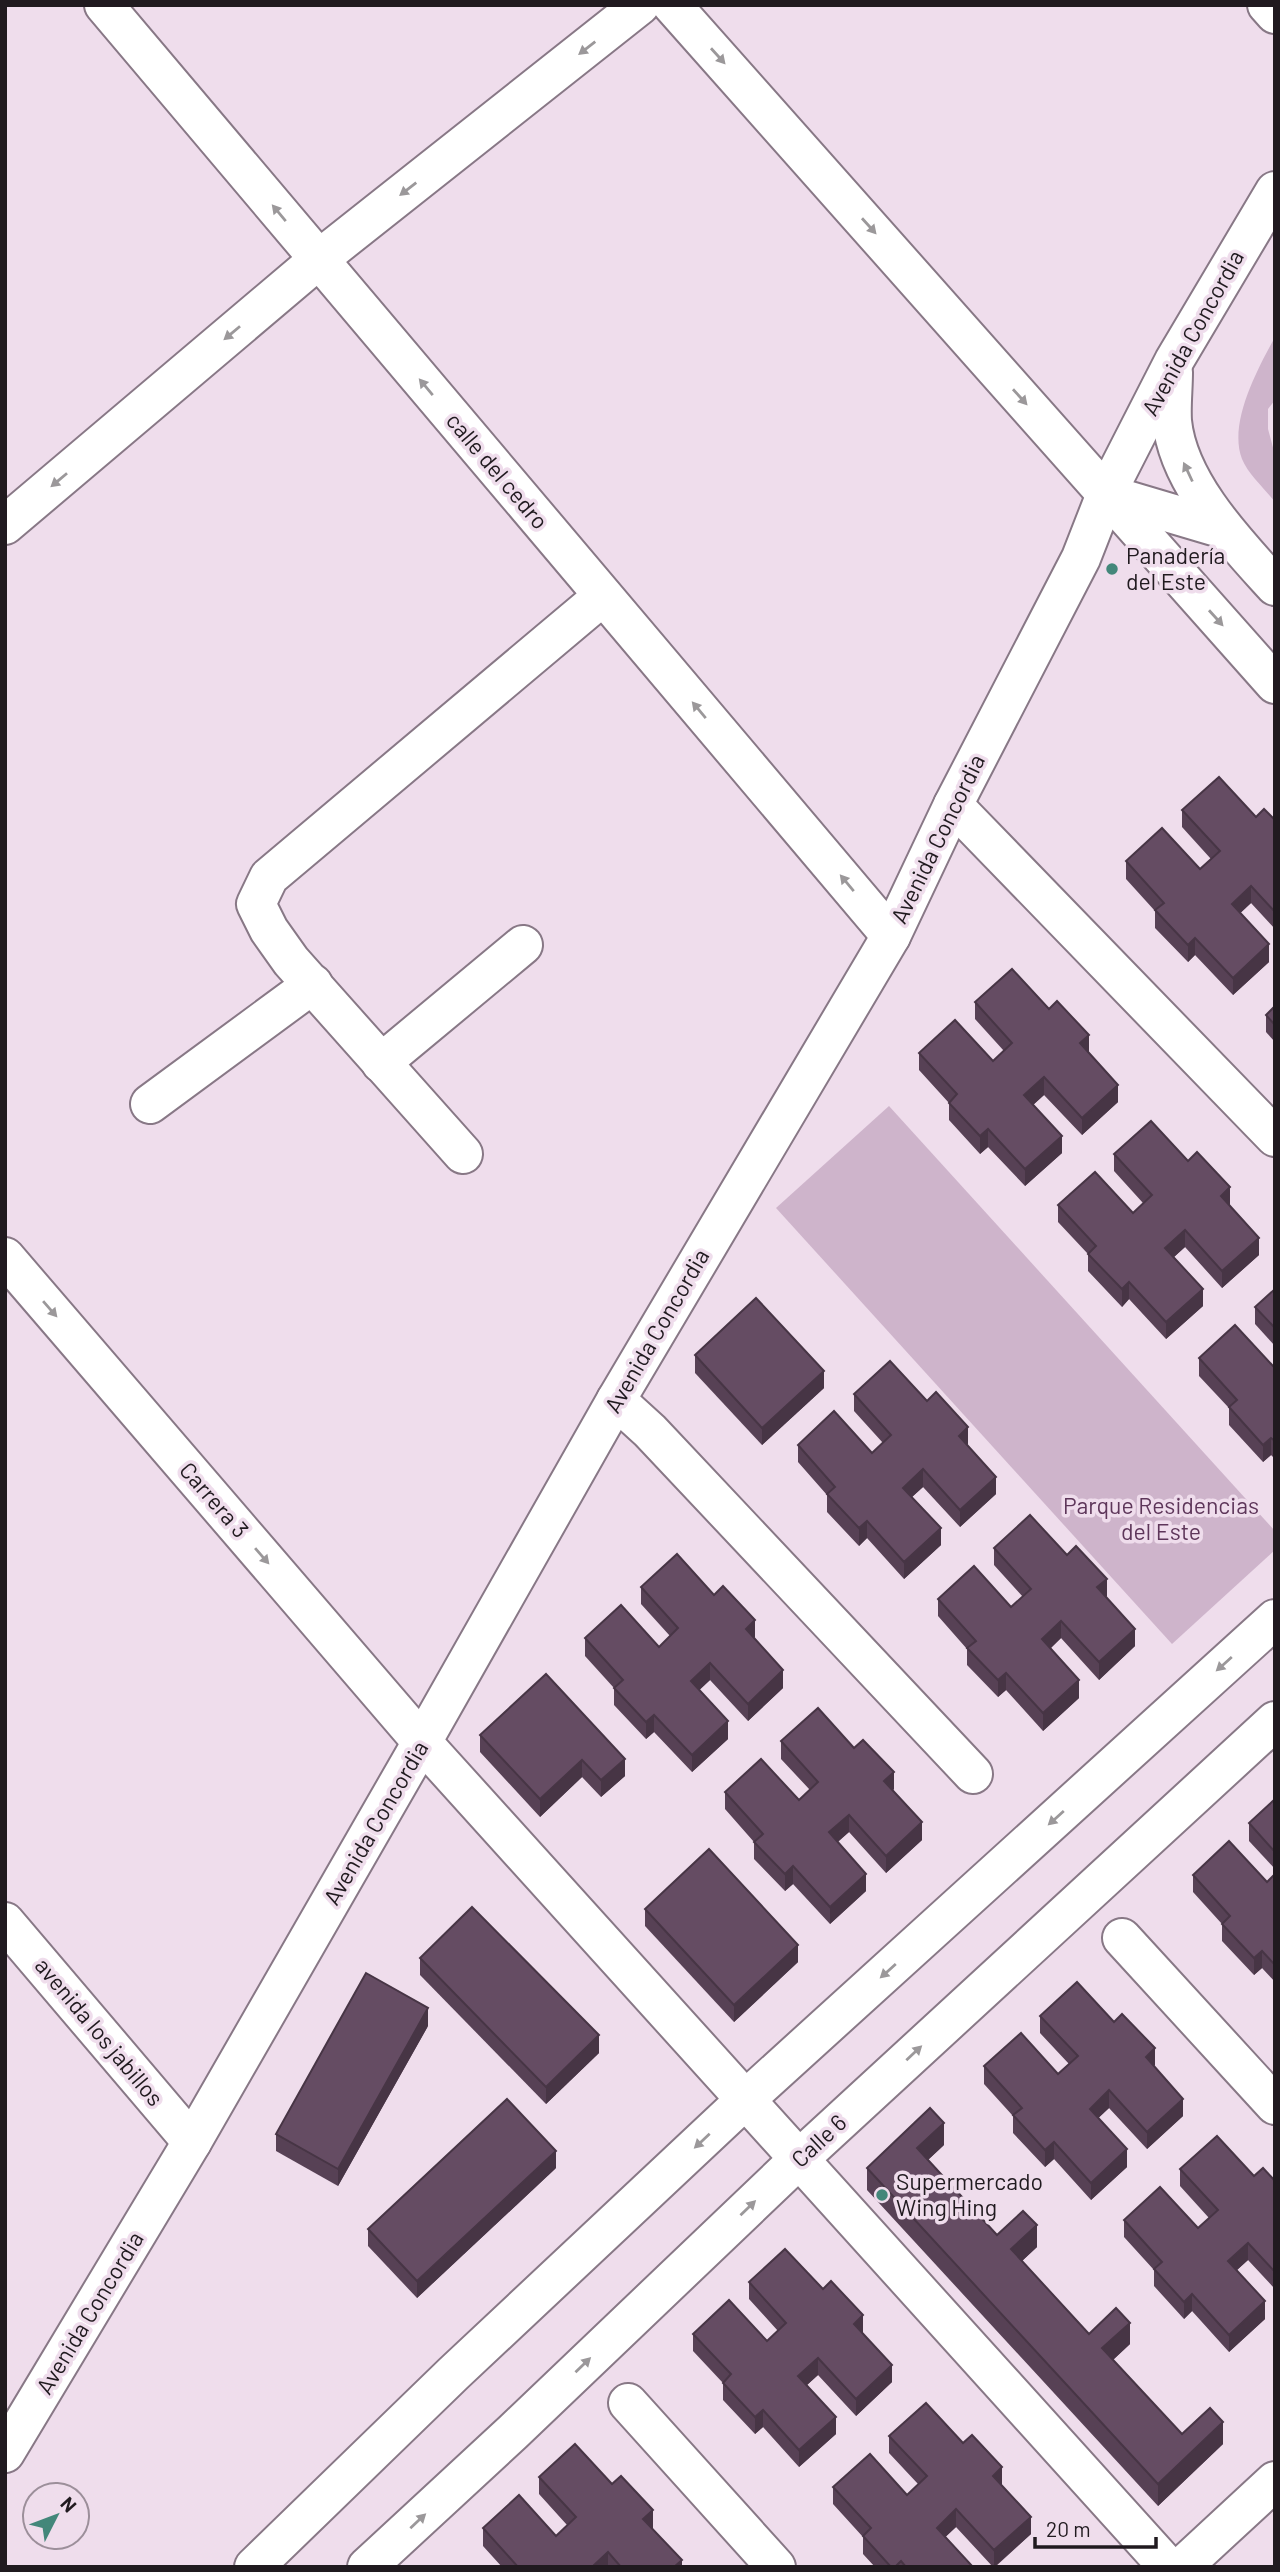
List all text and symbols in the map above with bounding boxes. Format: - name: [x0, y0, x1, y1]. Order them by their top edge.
- one-way arrow: [578, 40, 596, 55]
- one-way arrow: [709, 47, 725, 64]
- one-way arrow: [400, 181, 418, 196]
- one-way arrow: [271, 204, 287, 222]
- one-way arrow: [860, 218, 876, 235]
- street label: Avenida Concordia: [1135, 245, 1249, 420]
- one-way arrow: [224, 325, 241, 340]
- one-way arrow: [419, 378, 434, 395]
- one-way arrow: [1012, 388, 1027, 405]
- street label: calle del cedro: [441, 406, 555, 534]
- one-way arrow: [1183, 461, 1195, 481]
- one-way arrow: [50, 472, 67, 487]
- place label: Panadería del Este: [1126, 541, 1225, 595]
- marker: Panadería del Este: [1104, 561, 1120, 577]
- one-way arrow: [1208, 609, 1224, 627]
- one-way arrow: [692, 701, 707, 719]
- street label: Avenida Concordia: [884, 749, 990, 928]
- one-way arrow: [839, 875, 854, 893]
- street label: Avenida Concordia: [598, 1243, 714, 1418]
- one-way arrow: [42, 1300, 58, 1318]
- street label: Carrera 3: [174, 1456, 255, 1543]
- park label: Parque Residencias del Este: [1063, 1491, 1259, 1545]
- one-way arrow: [254, 1547, 270, 1565]
- one-way arrow: [1216, 1656, 1233, 1672]
- street label: Avenida Concordia: [317, 1735, 433, 1910]
- one-way arrow: [1048, 1809, 1065, 1825]
- street label: avenida los jabillos: [30, 1951, 170, 2111]
- one-way arrow: [880, 1962, 897, 1978]
- one-way arrow: [905, 2045, 923, 2061]
- street label: Calle 6: [785, 2108, 852, 2173]
- one-way arrow: [694, 2132, 711, 2148]
- place label: Supermercado Wing Hing: [896, 2167, 1043, 2221]
- marker: Supermercado Wing Hing: [874, 2187, 890, 2203]
- one-way arrow: [739, 2200, 756, 2216]
- street label: Avenida Concordia: [30, 2226, 149, 2399]
- one-way arrow: [575, 2356, 592, 2373]
- north arrow: [21, 2481, 91, 2551]
- text: N: [56, 2492, 82, 2517]
- scale bar: [1035, 2506, 1156, 2550]
- one-way arrow: [409, 2512, 426, 2529]
- text: 20 m: [1046, 2516, 1091, 2541]

